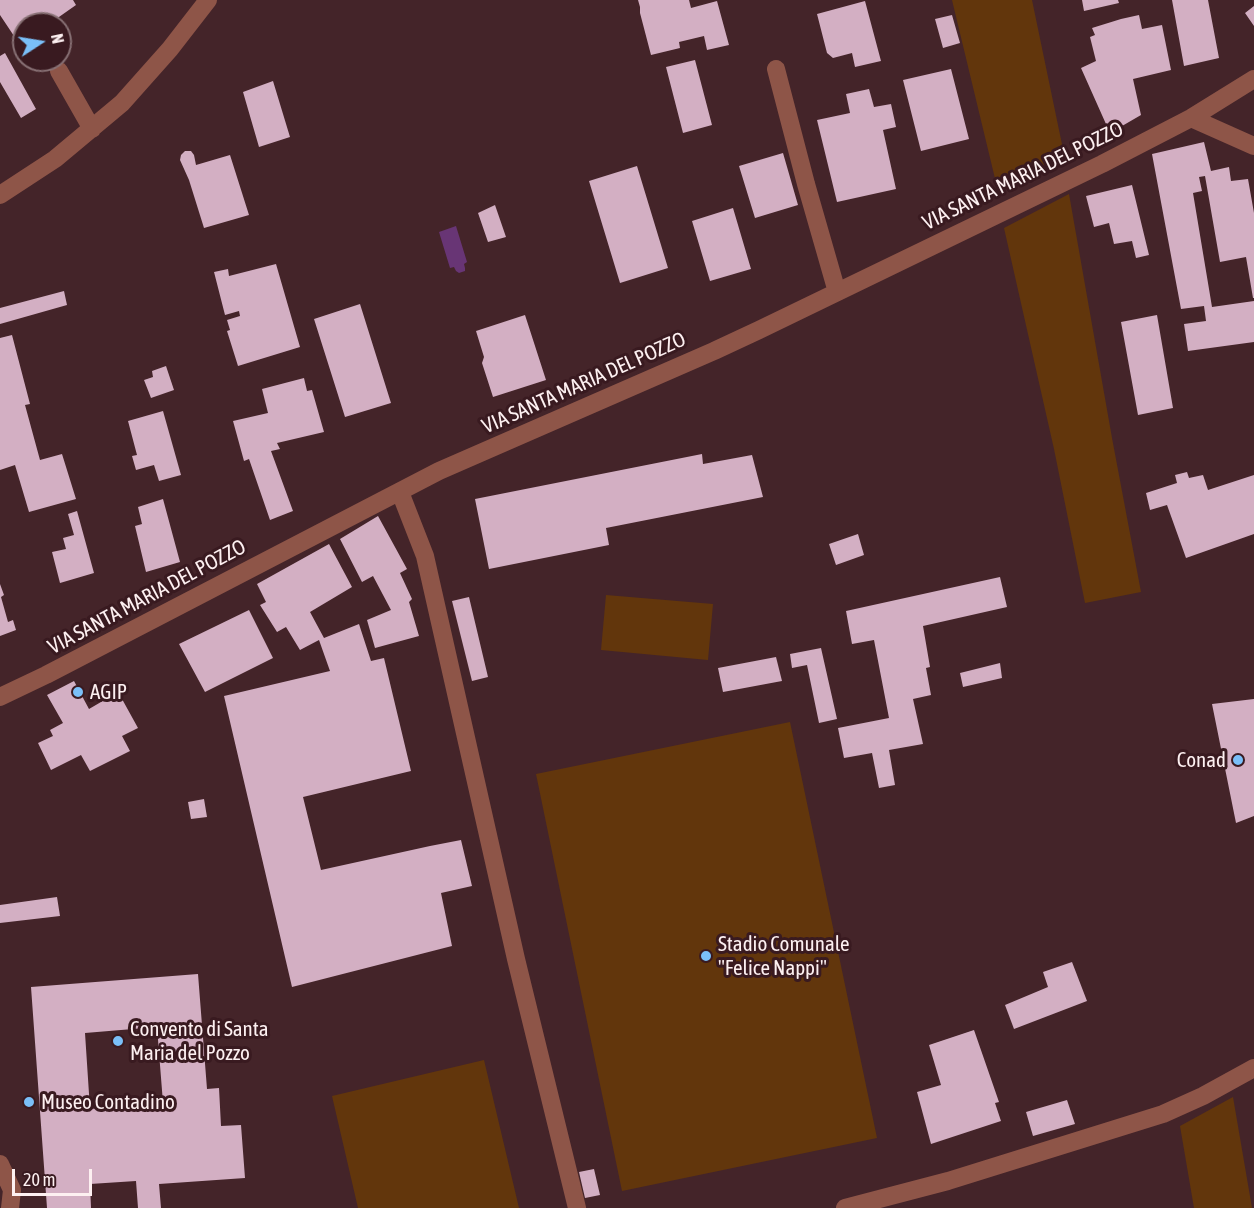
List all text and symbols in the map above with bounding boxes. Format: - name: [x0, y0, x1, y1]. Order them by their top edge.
- north arrow: [12, 12, 72, 72]
- text: N: [48, 32, 67, 45]
- street label: VIA SANTA MARIA DEL POZZO: [918, 116, 1128, 236]
- street label: VIA SANTA MARIA DEL POZZO: [478, 327, 690, 439]
- street label: VIA SANTA MARIA DEL POZZO: [44, 534, 250, 660]
- place label: AGIP: [90, 679, 127, 705]
- marker: AGIP: [71, 685, 85, 699]
- place label: Conad: [1177, 747, 1226, 773]
- marker: Conad: [1231, 753, 1245, 767]
- place label: Stadio Comunale "Felice Nappi": [718, 931, 850, 981]
- marker: Stadio Comunale "Felice Nappi": [699, 949, 713, 963]
- place label: Convento di Santa Maria del Pozzo: [130, 1016, 268, 1066]
- marker: Convento di Santa Maria del Pozzo: [111, 1034, 125, 1048]
- place label: Museo Contadino: [41, 1089, 175, 1115]
- marker: Museo Contadino: [22, 1095, 36, 1109]
- scale bar: [15, 1157, 94, 1195]
- text: 20 m: [23, 1169, 55, 1190]

